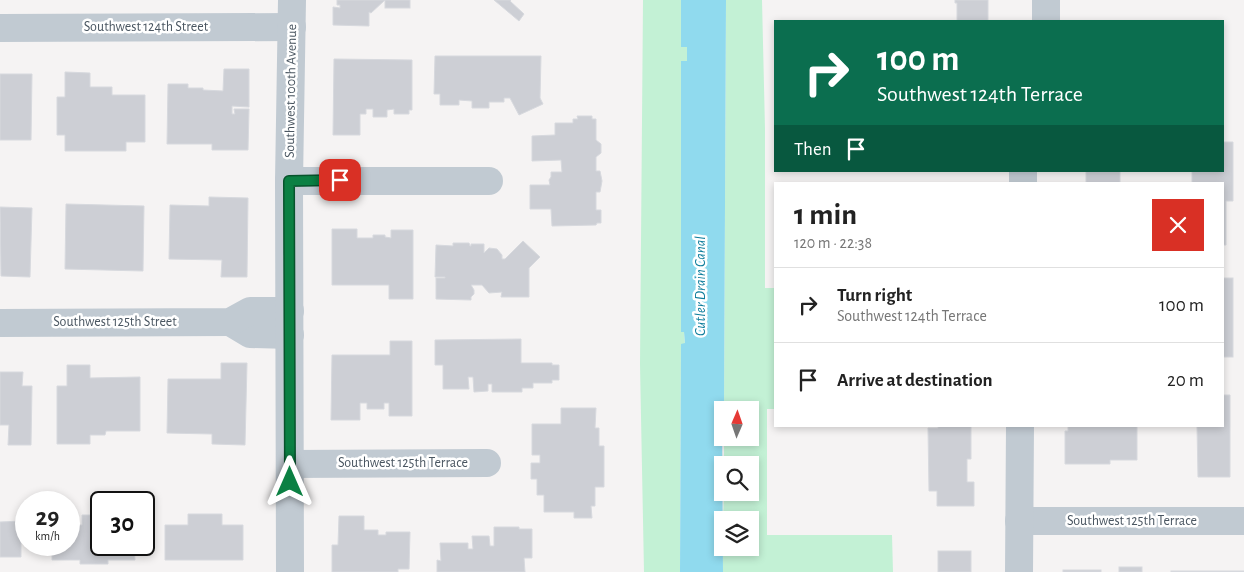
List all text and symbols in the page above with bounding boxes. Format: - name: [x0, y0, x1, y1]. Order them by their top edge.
- street label: Southwest 124th Street: [84, 20, 209, 34]
- street label: Southwest 100th Avenue: [283, 24, 299, 158]
- icon: right: [794, 40, 859, 105]
- text: 100 m: [877, 42, 960, 77]
- text: Southwest 124th Terrace: [877, 83, 1083, 105]
- icon: arrive: [842, 135, 870, 163]
- text: Then: [794, 140, 832, 159]
- pin: [319, 159, 361, 201]
- icon: arrive: [326, 166, 354, 194]
- button: close: [1152, 199, 1204, 251]
- text: 1 min: [794, 200, 857, 230]
- text: 120 m · 22:38: [794, 235, 872, 251]
- water label: Cutler Drain Canal: [693, 236, 708, 336]
- text: Turn right: [837, 286, 912, 305]
- icon: right: [794, 291, 822, 319]
- text: 100 m: [1159, 296, 1204, 315]
- text: Southwest 124th Terrace: [837, 308, 987, 324]
- street label: Southwest 125th Street: [53, 315, 177, 329]
- icon: arrive: [794, 366, 822, 394]
- text: Arrive at destination: [837, 371, 993, 390]
- text: 20 m: [1167, 371, 1204, 390]
- north arrow: [714, 401, 759, 446]
- map controls: [714, 401, 759, 556]
- position arrow: [263, 455, 315, 507]
- street label: Southwest 125th Terrace: [338, 456, 468, 470]
- button: search: [714, 456, 759, 501]
- speed limit sign: 30: [90, 491, 155, 556]
- text: 29: [36, 505, 59, 530]
- button: layers: [714, 511, 759, 556]
- street label: Southwest 125th Terrace: [1067, 514, 1197, 528]
- text: km/h: [35, 530, 60, 542]

